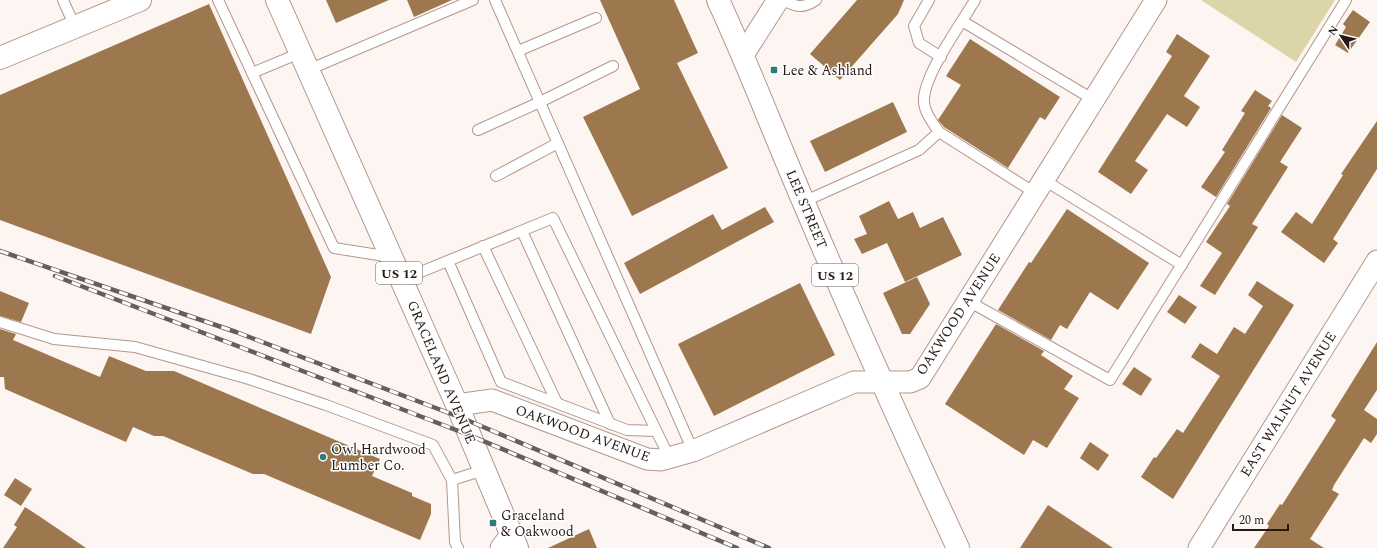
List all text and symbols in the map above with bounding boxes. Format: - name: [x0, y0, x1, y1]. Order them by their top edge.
- north arrow: [1321, 16, 1361, 56]
- text: N: [1324, 22, 1343, 39]
- place label: Lee & Ashland: [782, 60, 873, 81]
- marker: Lee & Ashland: [769, 65, 779, 75]
- street label: LEE STREET: [780, 166, 833, 252]
- street label: OAKWOOD AVENUE: [911, 249, 1006, 380]
- road number: US 12: [376, 262, 422, 284]
- road number: US 12: [812, 264, 858, 286]
- street label: GRACELAND AVENUE: [402, 297, 481, 447]
- street label: EAST WALNUT AVENUE: [1235, 328, 1342, 481]
- street label: OAKWOOD AVENUE: [513, 399, 653, 468]
- place label: Owl Hardwood Lumber Co.: [331, 439, 426, 476]
- marker: Owl Hardwood Lumber Co.: [318, 452, 328, 462]
- place label: Graceland & Oakwood: [501, 505, 574, 542]
- scale bar: [1233, 506, 1288, 532]
- text: 20 m: [1239, 511, 1264, 530]
- marker: Graceland & Oakwood: [488, 518, 498, 528]

